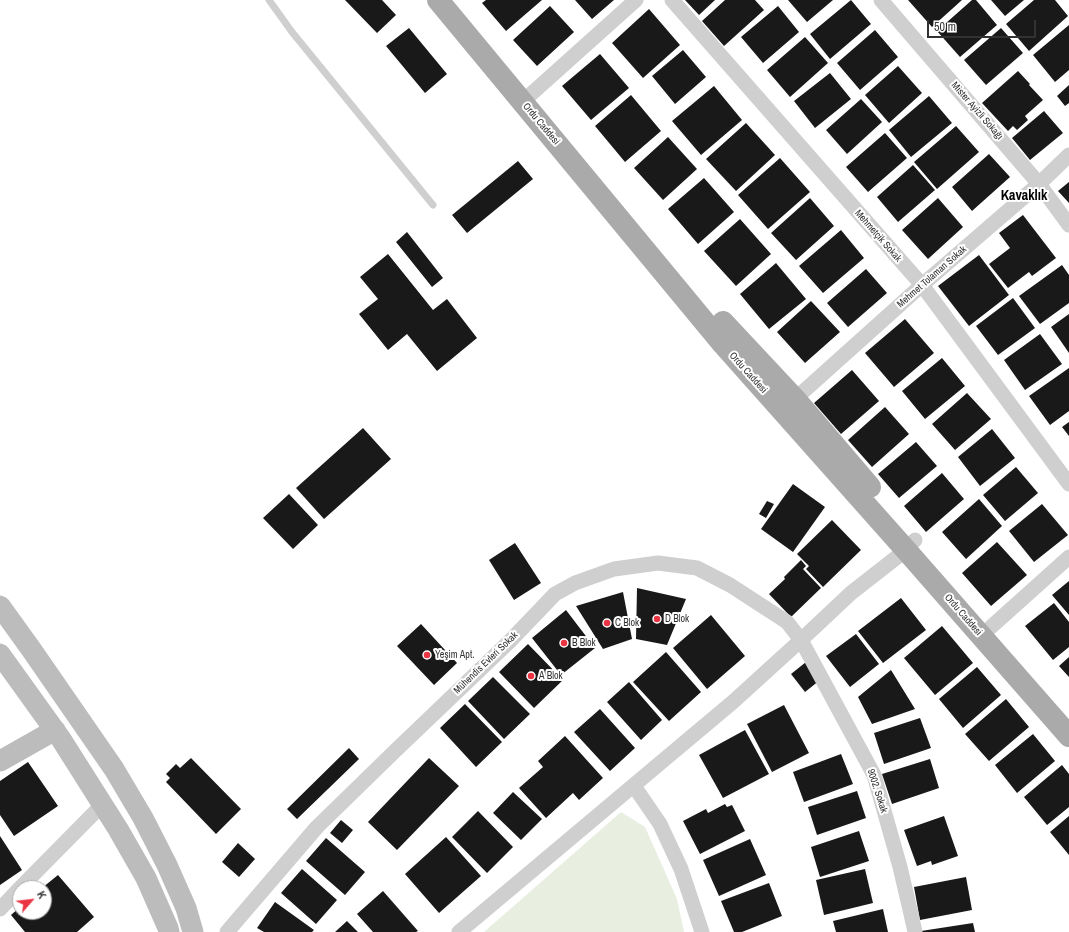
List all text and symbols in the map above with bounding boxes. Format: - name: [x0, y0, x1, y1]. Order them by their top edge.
- scale bar: [929, 12, 1038, 38]
- text: 50 m: [934, 19, 956, 35]
- street label: Mister Ayizli Sokağı: [949, 80, 1005, 142]
- street label: Ordu Caddesi: [520, 101, 562, 147]
- district label: Kavaklık: [1001, 188, 1047, 204]
- street label: Mehmetçik Sokak: [852, 207, 904, 265]
- street label: Mehmet Tolaman Sokak: [895, 244, 969, 310]
- street label: Ordu Caddesi: [726, 350, 770, 396]
- street label: Ordu Caddesi: [942, 592, 984, 638]
- place label: D Blok: [665, 613, 689, 625]
- marker: D Blok: [652, 614, 662, 624]
- place label: C Blok: [615, 617, 639, 629]
- marker: C Blok: [602, 618, 612, 628]
- street label: Mühendis Evleri Sokak: [452, 629, 520, 697]
- place label: B Blok: [572, 637, 596, 649]
- marker: B Blok: [559, 638, 569, 648]
- place label: Yeşim Apt.: [435, 649, 474, 661]
- marker: Yeşim Apt.: [422, 650, 432, 660]
- place label: A Blok: [539, 670, 563, 682]
- marker: A Blok: [526, 671, 536, 681]
- street label: 9002. Sokak: [864, 767, 890, 815]
- north arrow: [12, 880, 52, 920]
- text: K: [34, 889, 49, 901]

